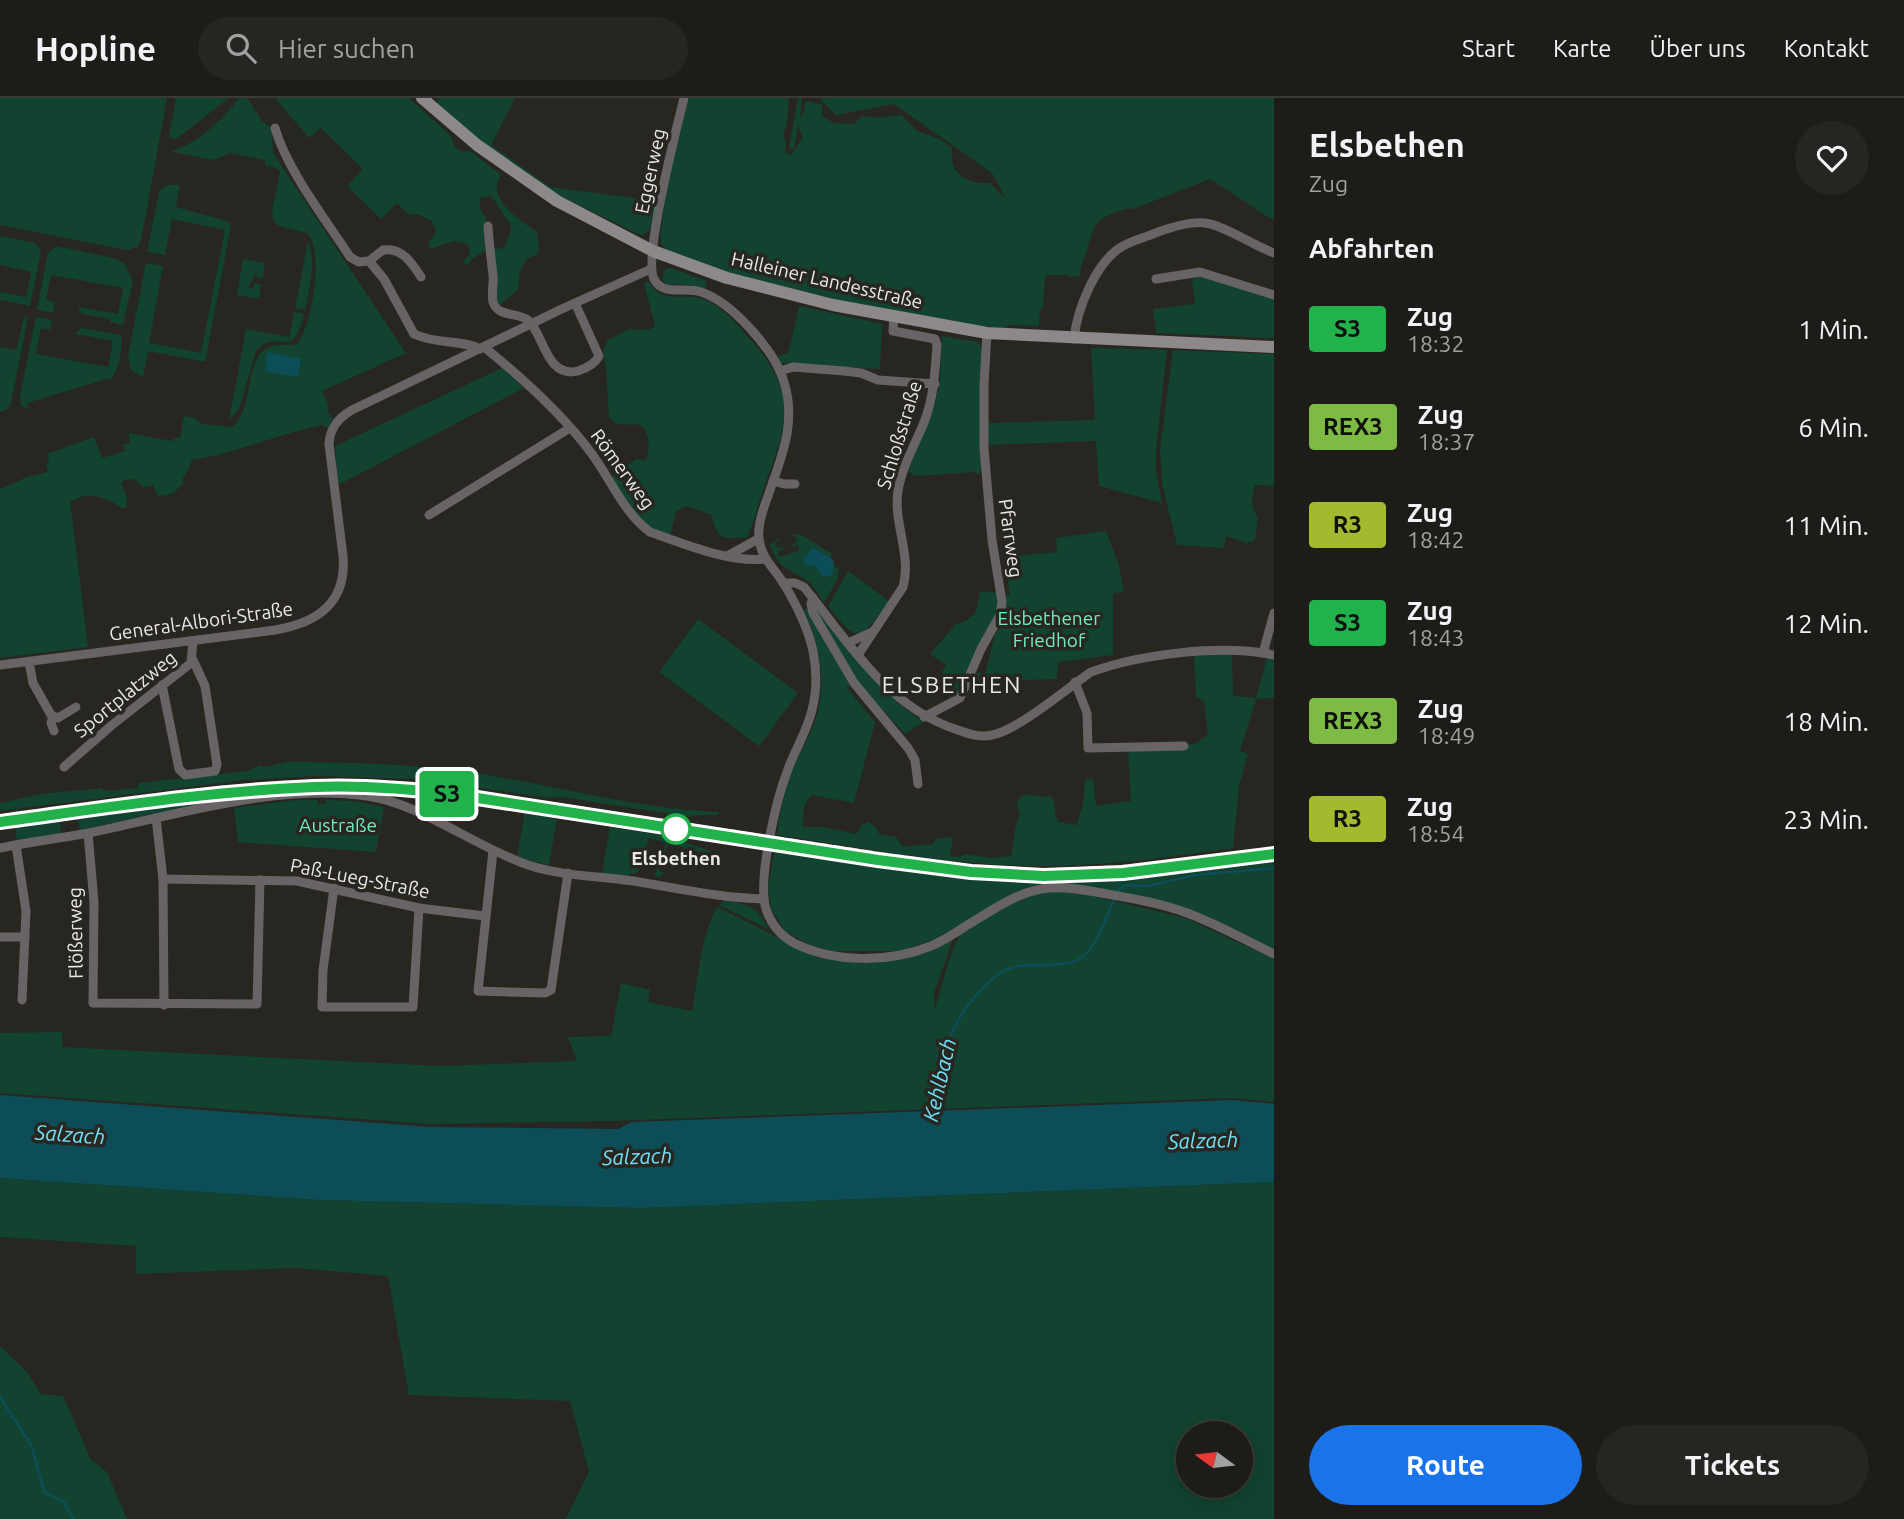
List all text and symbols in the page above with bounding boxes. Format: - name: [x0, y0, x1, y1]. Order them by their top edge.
- search box: [198, 17, 688, 80]
- icon: search: [222, 29, 260, 67]
- text: Hopline: [35, 30, 156, 67]
- text: Hier suchen: [278, 34, 415, 63]
- text: Start: [1462, 35, 1515, 62]
- text: Karte: [1553, 35, 1612, 62]
- text: Über uns: [1650, 35, 1746, 62]
- text: Kontakt: [1784, 35, 1869, 62]
- button: heart: [1795, 121, 1869, 195]
- street label: Eggerweg: [630, 126, 670, 216]
- text: Elsbethen: [1309, 126, 1465, 163]
- text: Zug: [1309, 171, 1348, 196]
- text: Abfahrten: [1309, 234, 1434, 263]
- street label: Halleiner Landesstraße: [729, 247, 925, 313]
- text: Zug: [1407, 302, 1453, 331]
- text: S3: [1334, 315, 1361, 342]
- text: 1 Min.: [1798, 315, 1869, 344]
- text: 18:32: [1407, 331, 1465, 356]
- street label: Schloßstraße: [872, 378, 926, 492]
- text: Zug: [1418, 400, 1464, 429]
- text: REX3: [1323, 413, 1383, 440]
- text: 6 Min.: [1798, 413, 1869, 442]
- street label: Römerweg: [587, 425, 659, 513]
- text: 18:37: [1418, 429, 1475, 454]
- street label: Pfarrweg: [995, 497, 1027, 579]
- text: Zug: [1407, 498, 1453, 527]
- text: R3: [1333, 511, 1362, 538]
- text: 11 Min.: [1784, 511, 1869, 540]
- text: 18:42: [1407, 527, 1465, 552]
- text: Zug: [1407, 596, 1453, 625]
- street label: General-Albori-Straße: [108, 597, 294, 645]
- park label: Elsbethener Friedhof: [998, 607, 1100, 651]
- text: S3: [1334, 609, 1361, 636]
- text: 12 Min.: [1784, 609, 1869, 638]
- text: 18:43: [1407, 625, 1465, 650]
- street label: Sportplatzweg: [69, 646, 181, 742]
- district label: ELSBETHEN: [882, 672, 1022, 697]
- text: Zug: [1418, 694, 1464, 723]
- text: REX3: [1323, 707, 1383, 734]
- text: 18 Min.: [1784, 707, 1869, 736]
- text: 18:49: [1418, 723, 1475, 748]
- line badge: S3: [416, 771, 478, 817]
- text: S3: [433, 780, 461, 807]
- text: Zug: [1407, 792, 1453, 821]
- text: R3: [1333, 805, 1362, 832]
- text: 23 Min.: [1784, 805, 1869, 834]
- park label: Austraße: [299, 814, 377, 836]
- marker: Elsbethen: [661, 814, 691, 844]
- text: 18:54: [1407, 821, 1465, 846]
- place label: Elsbethen: [631, 847, 721, 869]
- street label: Paß-Lueg-Straße: [288, 854, 432, 902]
- street label: Flößerweg: [63, 887, 87, 979]
- water label: Kehlbach: [918, 1036, 960, 1124]
- water label: Salzach: [33, 1120, 106, 1148]
- water label: Salzach: [1166, 1127, 1238, 1153]
- water label: Salzach: [600, 1143, 672, 1169]
- north arrow: [1176, 1421, 1253, 1498]
- map controls: [1176, 1421, 1253, 1498]
- button: Route: [1309, 1425, 1582, 1505]
- button: Tickets: [1596, 1425, 1869, 1505]

